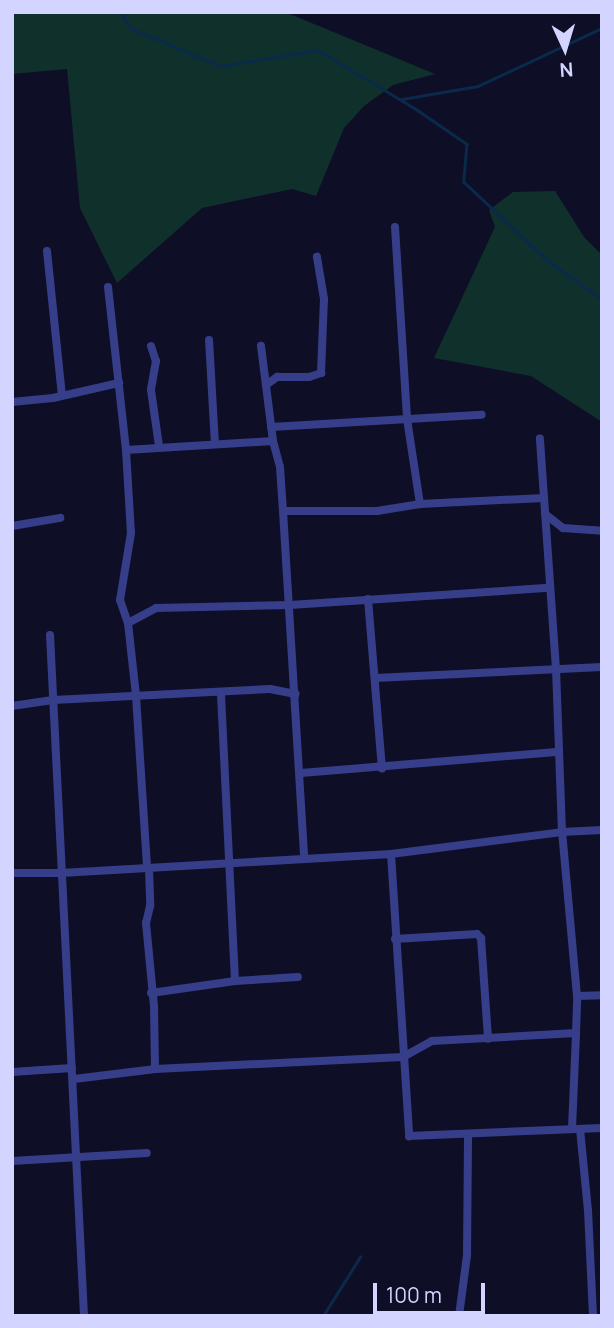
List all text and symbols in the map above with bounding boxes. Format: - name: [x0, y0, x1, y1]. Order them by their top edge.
- north arrow: [530, 14, 600, 84]
- text: N: [559, 57, 574, 83]
- scale bar: [376, 1268, 488, 1312]
- text: 100 m: [386, 1281, 442, 1309]

